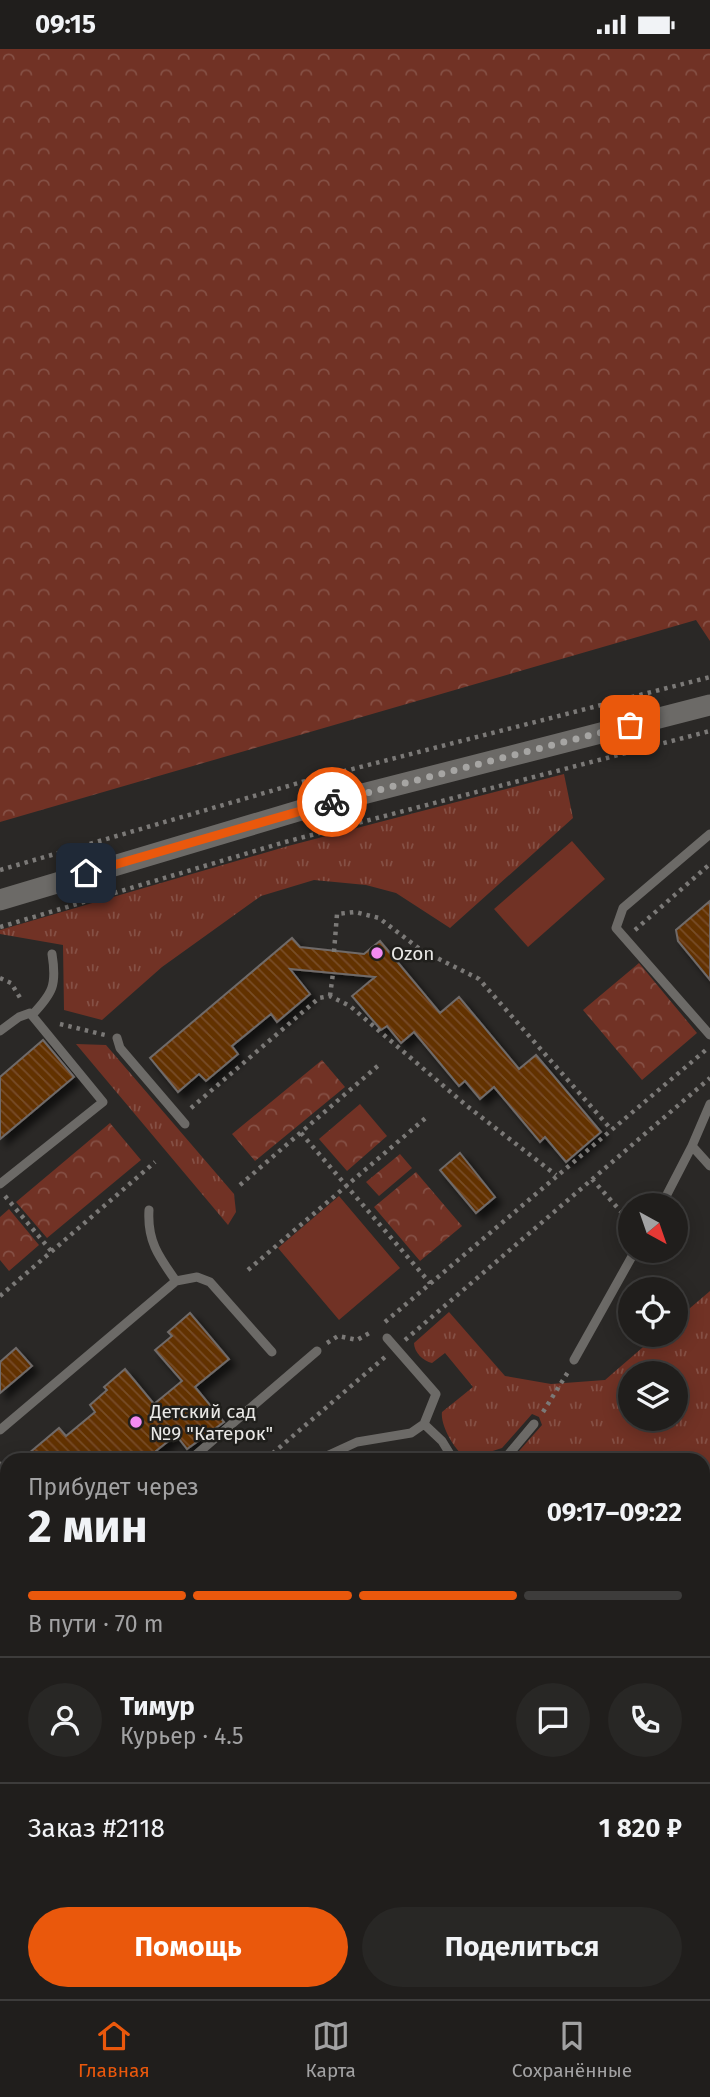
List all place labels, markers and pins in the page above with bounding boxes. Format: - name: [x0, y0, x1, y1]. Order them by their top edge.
- pin: [600, 695, 660, 755]
- pin: [56, 843, 116, 903]
- place label: Ozon: [391, 942, 434, 965]
- marker: Ozon: [369, 945, 385, 961]
- place label: Детский сад №9 "Катерок": [149, 1400, 273, 1445]
- marker: Детский сад №9 "Катерок": [128, 1414, 144, 1430]

